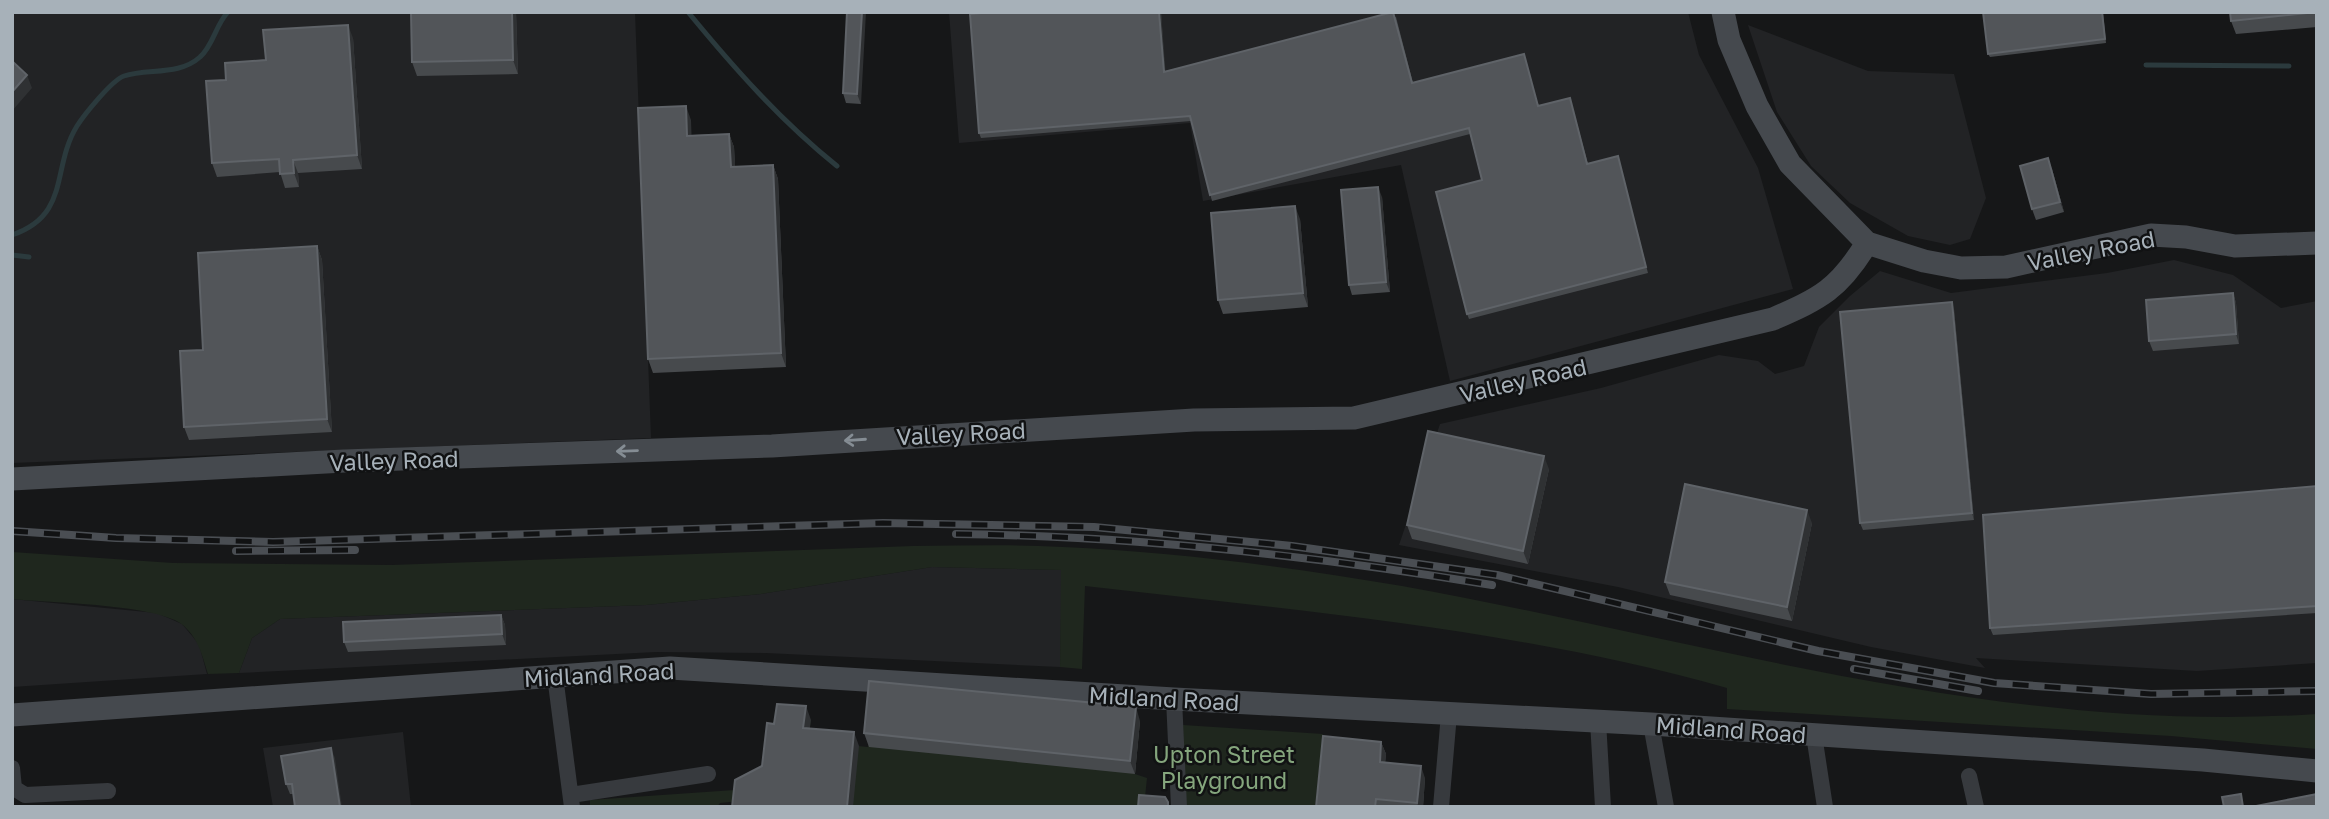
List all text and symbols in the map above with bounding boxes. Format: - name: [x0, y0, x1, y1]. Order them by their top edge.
- street label: Valley Road: [2025, 224, 2157, 276]
- street label: Valley Road: [1457, 352, 1589, 408]
- street label: Valley Road: [896, 416, 1026, 450]
- one-way arrow: [844, 434, 866, 447]
- street label: Valley Road: [329, 444, 459, 476]
- one-way arrow: [616, 444, 639, 457]
- street label: Midland Road: [523, 656, 675, 692]
- street label: Midland Road: [1088, 680, 1240, 716]
- street label: Midland Road: [1655, 710, 1807, 748]
- park label: Upton Street Playground: [1153, 740, 1295, 794]

